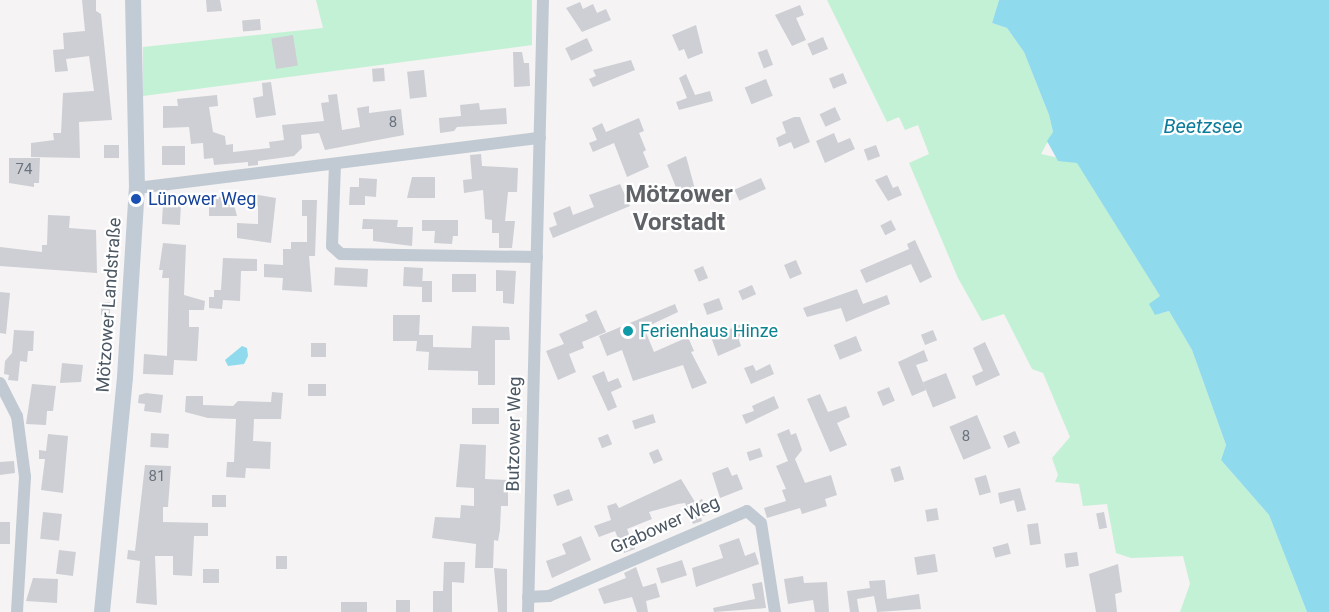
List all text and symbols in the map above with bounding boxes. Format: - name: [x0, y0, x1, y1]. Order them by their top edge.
- house number: 8: [389, 114, 397, 132]
- water label: Beetzsee: [1163, 114, 1243, 138]
- house number: 74: [16, 161, 32, 179]
- district label: Mötzower Vorstadt: [625, 181, 733, 237]
- place label: Lünower Weg: [148, 188, 256, 210]
- marker: Lünower Weg: [129, 192, 143, 206]
- street label: Mötzower Landstraße: [92, 217, 126, 393]
- place label: Ferienhaus Hinze: [640, 320, 778, 342]
- marker: Ferienhaus Hinze: [621, 324, 635, 338]
- street label: Butzower Weg: [502, 376, 526, 492]
- house number: 8: [962, 428, 970, 446]
- house number: 81: [149, 468, 165, 486]
- street label: Grabower Weg: [607, 491, 723, 559]

